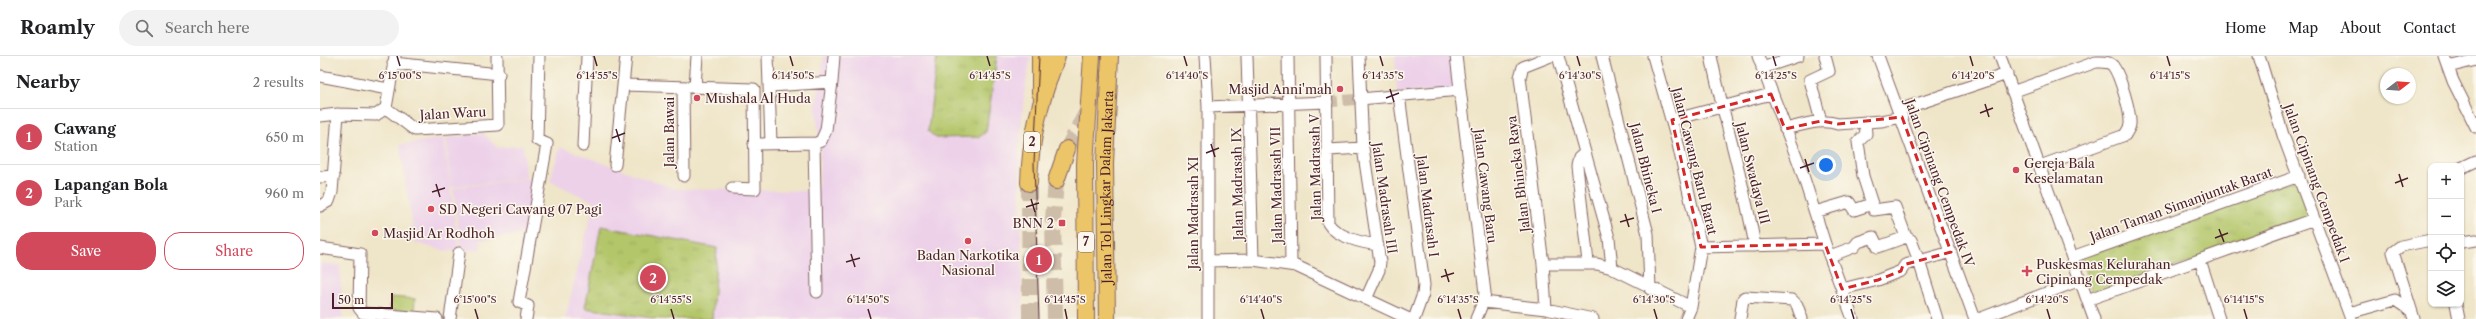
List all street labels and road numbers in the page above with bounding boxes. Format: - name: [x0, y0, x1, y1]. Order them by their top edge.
- street label: Jalan Cawang Baru Barat: [1668, 84, 1721, 237]
- street label: Jalan Tol Lingkar Dalam Jakarta: [1097, 90, 1116, 286]
- street label: Jalan Cipinang Cempedak IV: [1901, 95, 1978, 270]
- street label: Jalan Bawai: [661, 97, 677, 169]
- street label: Jalan Cipinang Cempedak I: [2280, 99, 2353, 265]
- street label: Jalan Waru: [417, 103, 487, 123]
- street label: Jalan Madrasah V: [1306, 113, 1324, 222]
- street label: Jalan Bhineka Raya: [1503, 115, 1533, 235]
- street label: Jalan Swadaya III: [1732, 118, 1773, 226]
- street label: Jalan Bhineka I: [1627, 119, 1665, 215]
- street label: Jalan Cawang Baru: [1471, 126, 1501, 244]
- street label: Jalan Madrasah IX: [1228, 127, 1246, 243]
- street label: Jalan Madrasah VII: [1267, 127, 1285, 245]
- road number: 2: [1024, 132, 1040, 152]
- street label: Jalan Madrasah III: [1369, 139, 1401, 255]
- street label: Jalan Madrasah I: [1414, 152, 1442, 258]
- street label: Jalan Madrasah XI: [1185, 157, 1201, 271]
- street label: Jalan Taman Simanjuntak Barat: [2086, 163, 2275, 245]
- road number: 7: [1078, 232, 1094, 252]

